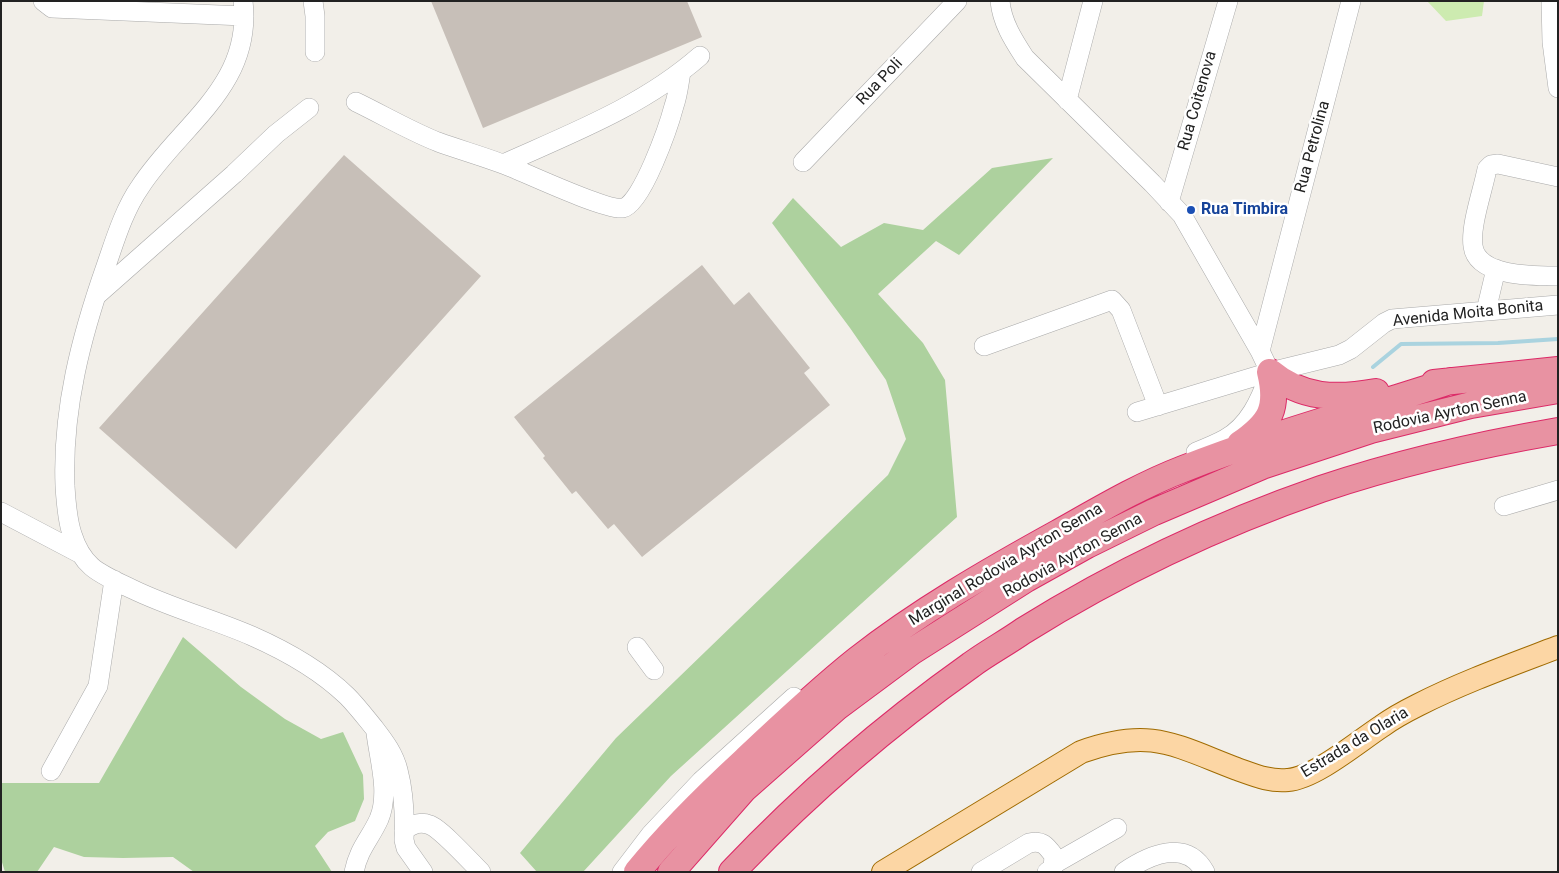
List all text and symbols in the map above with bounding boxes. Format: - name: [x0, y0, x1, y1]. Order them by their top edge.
- street label: Rua Coitenova: [1175, 49, 1221, 153]
- street label: Rua Poli: [853, 54, 907, 110]
- street label: Rua Petrolina: [1291, 99, 1335, 195]
- place label: Rua Timbira: [1201, 200, 1288, 220]
- marker: Rua Timbira: [1185, 204, 1197, 216]
- street label: Avenida Moita Bonita: [1392, 297, 1544, 331]
- street label: Rodovia Ayrton Senna: [1372, 387, 1528, 439]
- street label: Marginal Rodovia Ayrton Senna: [906, 500, 1106, 630]
- street label: Rodovia Ayrton Senna: [1000, 510, 1146, 602]
- street label: Estrada da Olaria: [1298, 704, 1412, 782]

